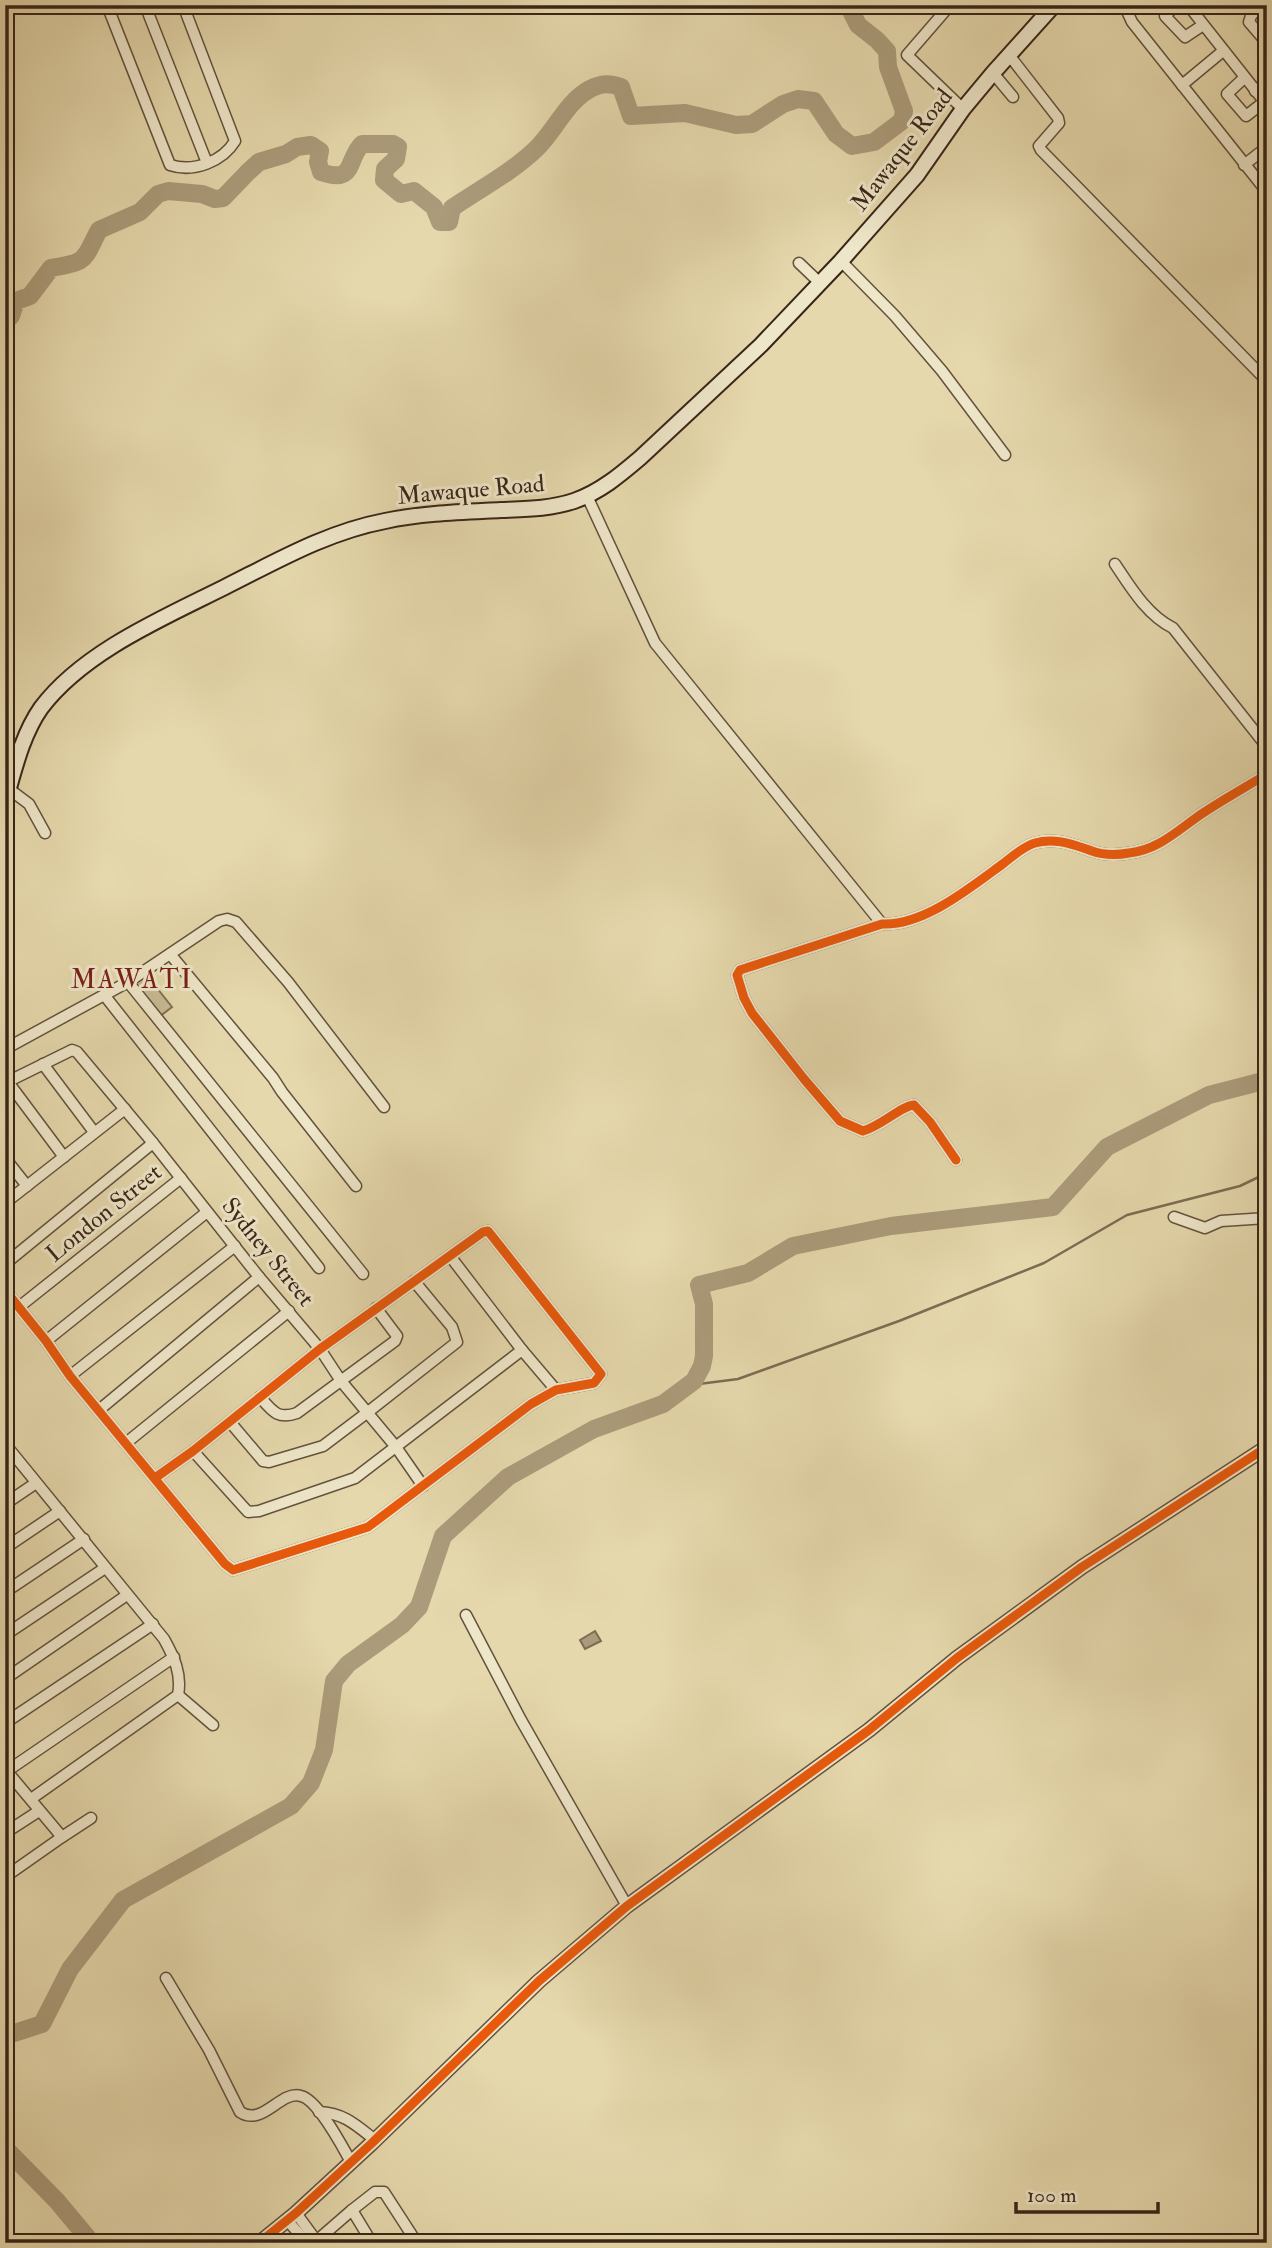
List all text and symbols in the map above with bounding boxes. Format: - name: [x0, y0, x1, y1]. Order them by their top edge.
- street label: Mawaque Road: [844, 82, 960, 218]
- street label: Mawaque Road: [396, 468, 546, 512]
- district label: MAWATI: [71, 964, 193, 996]
- street label: London Street: [40, 1157, 168, 1269]
- street label: Sydney Street: [215, 1191, 321, 1313]
- scale bar: [1016, 2171, 1158, 2215]
- text: 100 m: [1027, 2182, 1077, 2209]

